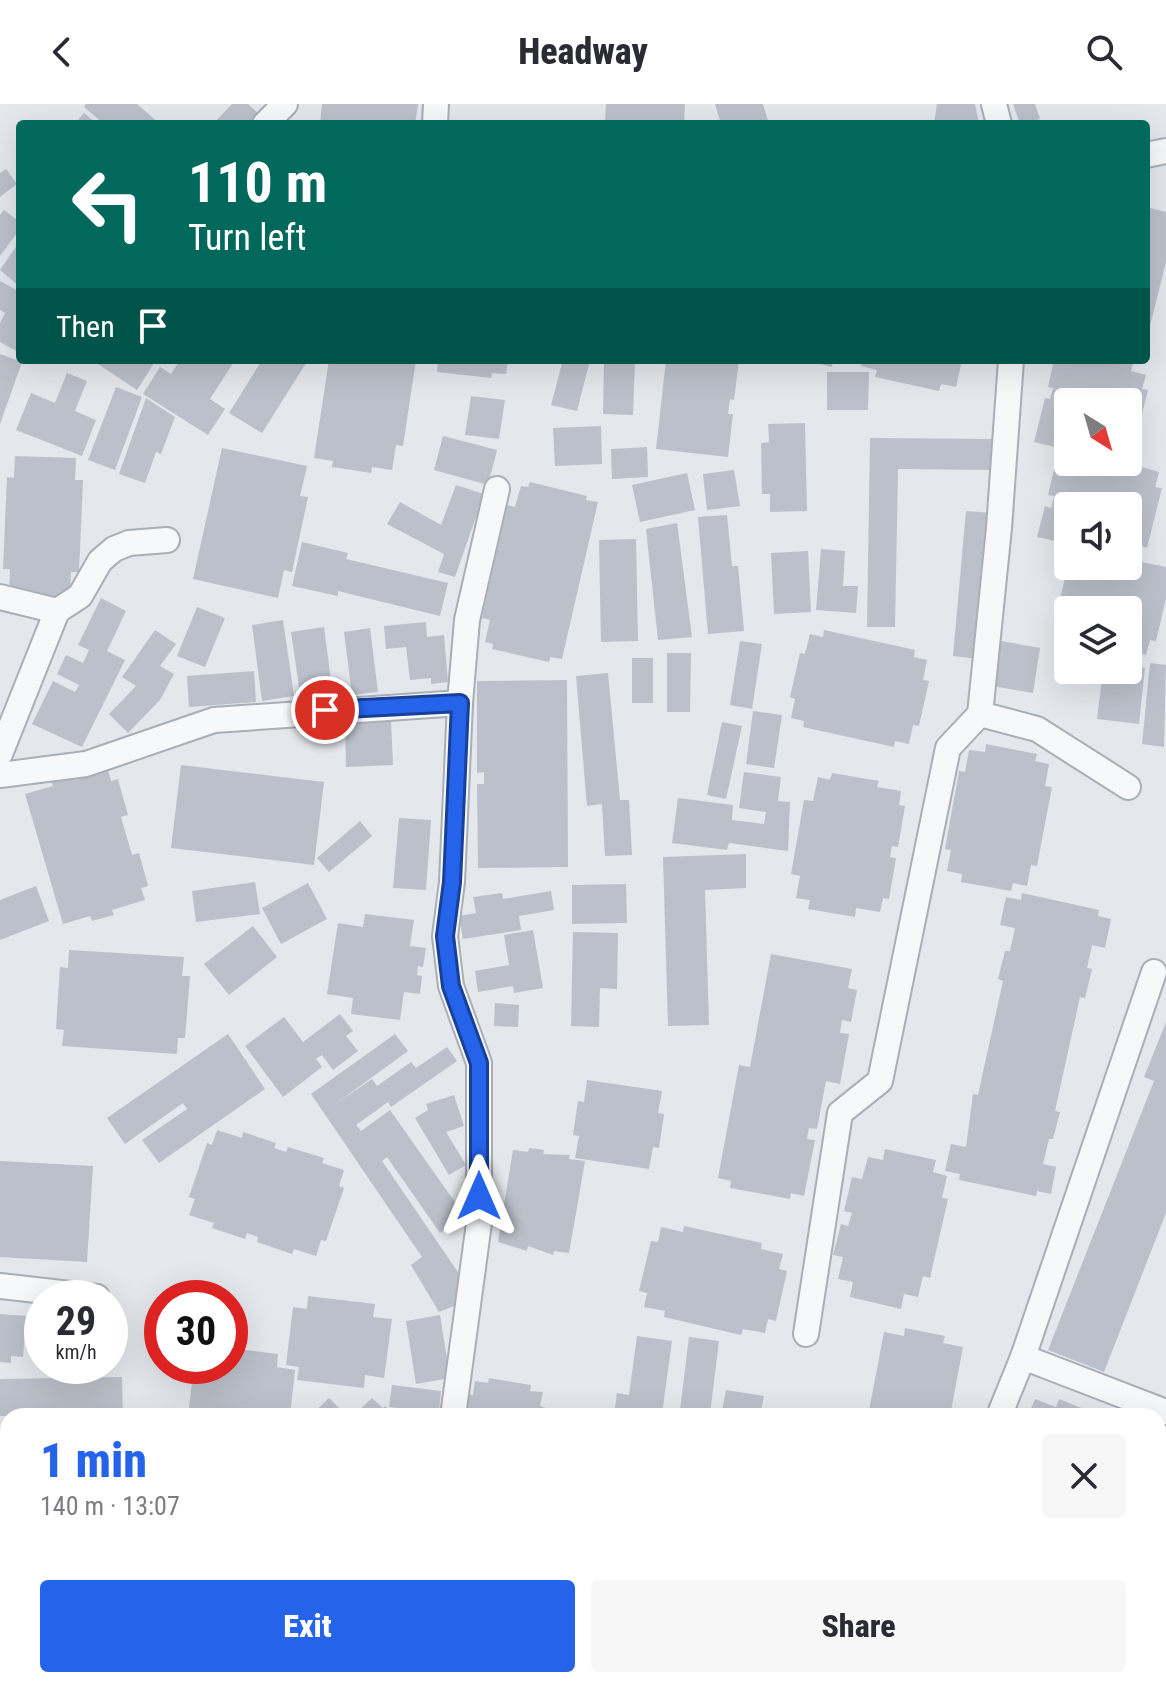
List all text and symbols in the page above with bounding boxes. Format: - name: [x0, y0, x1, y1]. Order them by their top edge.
- icon: back: [40, 30, 84, 74]
- icon: search: [1082, 30, 1126, 74]
- text: Headway: [518, 31, 648, 73]
- text: 110 m: [188, 150, 327, 216]
- icon: left: [56, 152, 160, 256]
- text: Turn left: [188, 217, 306, 259]
- icon: arrive: [131, 304, 175, 348]
- text: Then: [56, 309, 115, 344]
- north arrow: [1054, 388, 1142, 476]
- map controls: [1054, 388, 1142, 684]
- button: sound: [1054, 492, 1142, 580]
- button: layers: [1054, 596, 1142, 684]
- pin: [291, 676, 359, 744]
- icon: arrive: [303, 688, 347, 732]
- position arrow: [437, 1154, 521, 1238]
- speed limit sign: 30: [144, 1280, 248, 1384]
- text: 29: [56, 1298, 96, 1345]
- text: km/h: [55, 1340, 97, 1364]
- text: 1 min: [40, 1432, 147, 1489]
- button: close: [1042, 1434, 1126, 1518]
- text: 140 m · 13:07: [40, 1491, 180, 1521]
- button: Exit: [40, 1580, 575, 1672]
- button: Share: [591, 1580, 1126, 1672]

